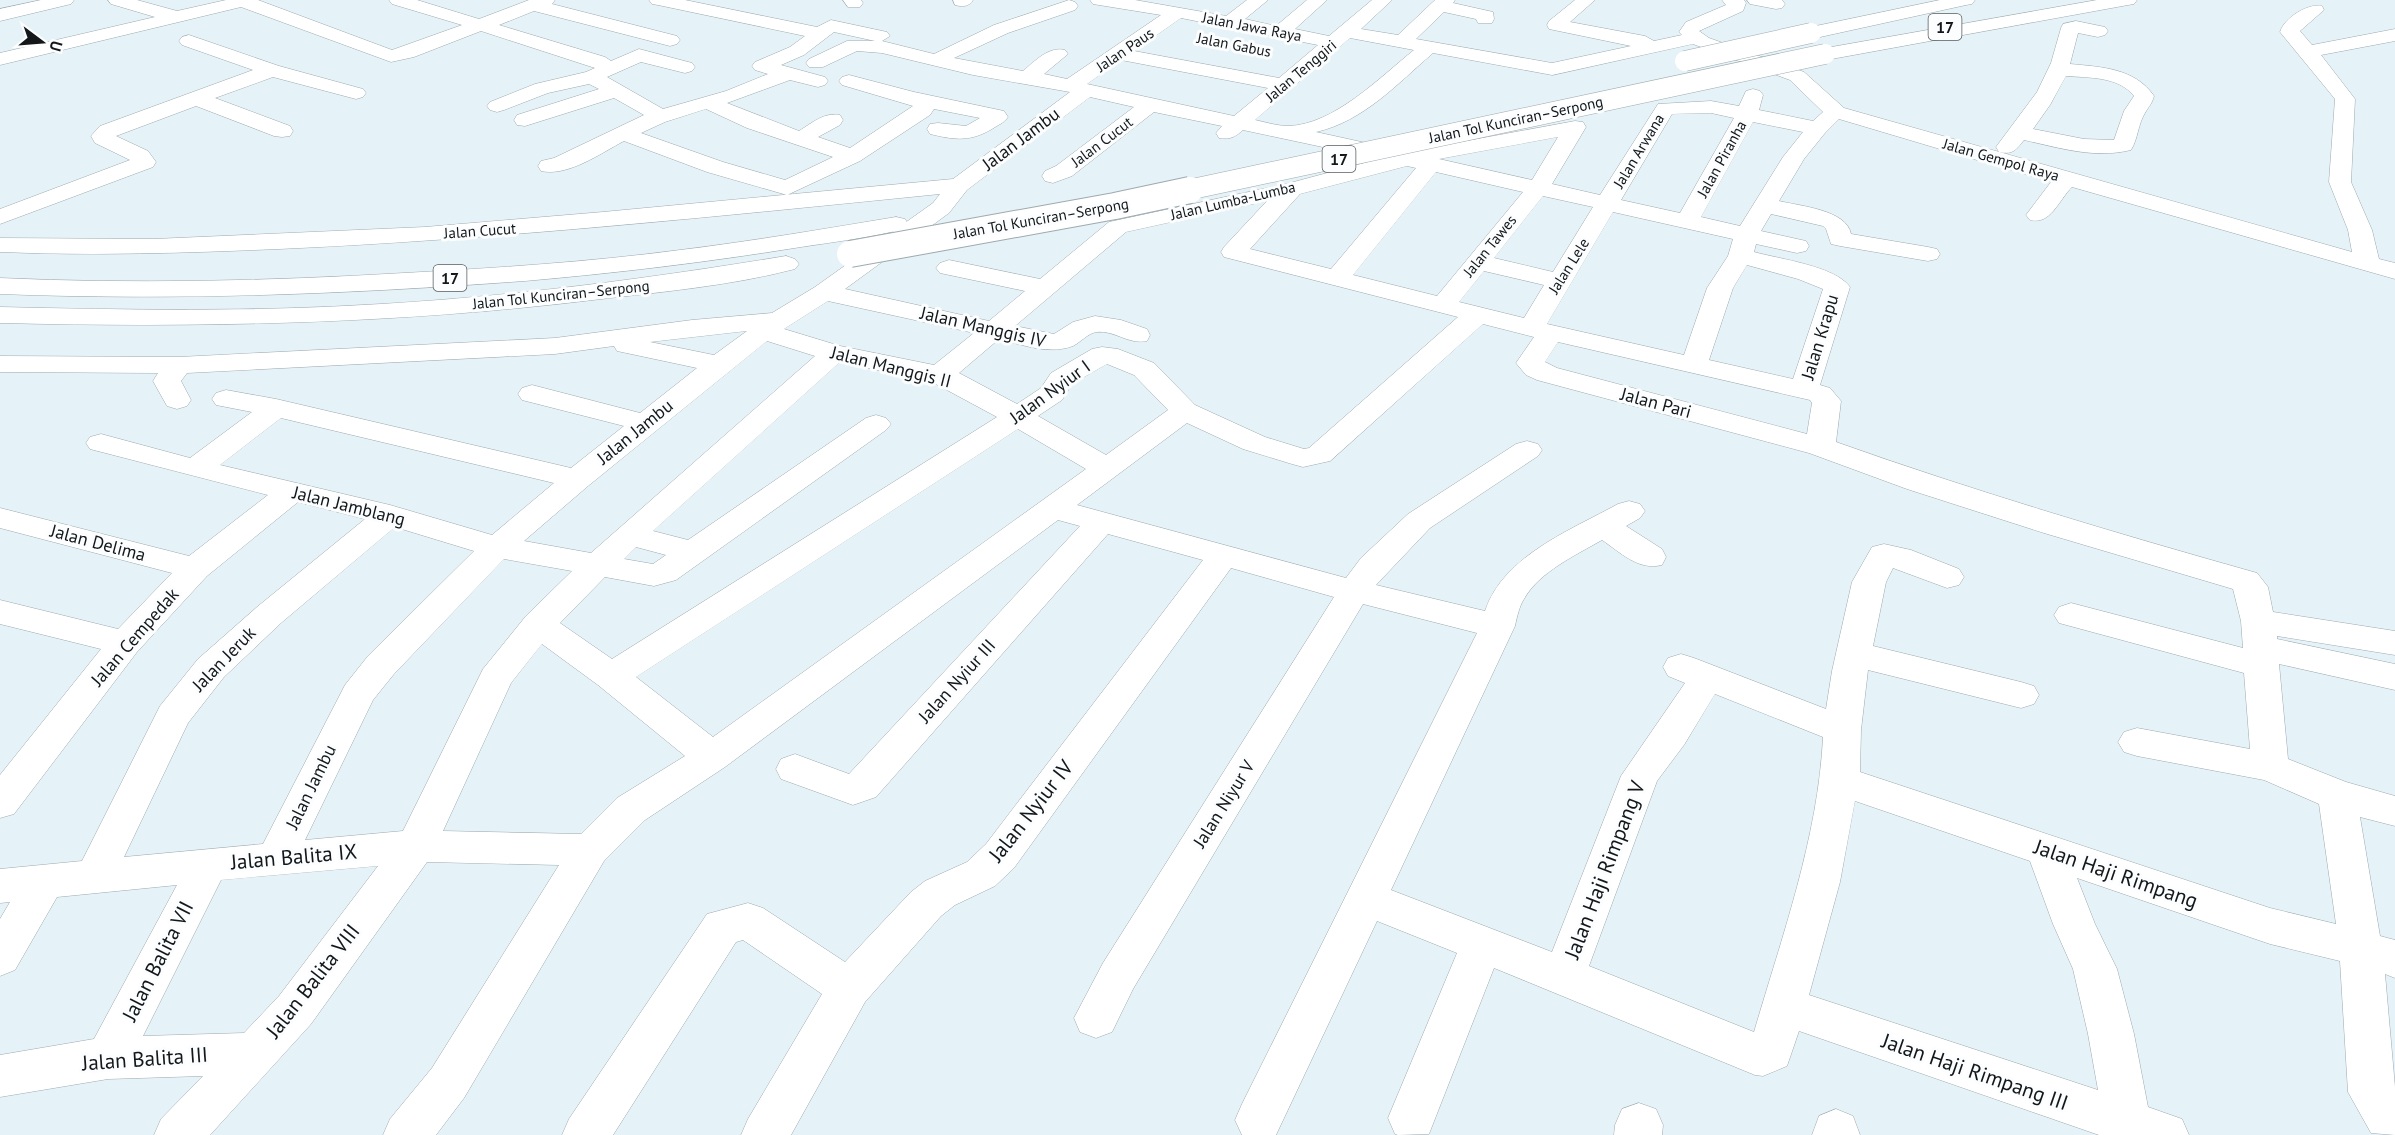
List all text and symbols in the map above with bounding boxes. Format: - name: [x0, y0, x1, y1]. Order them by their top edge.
- street label: Jalan Jawa Raya: [1200, 7, 1303, 45]
- north arrow: [12, 12, 72, 72]
- road number: 17: [1928, 14, 1962, 40]
- street label: Jalan Paus: [1091, 23, 1157, 76]
- street label: Jalan Gabus: [1195, 28, 1273, 61]
- street label: Jalan Tenggiri: [1261, 35, 1340, 106]
- text: U: [45, 39, 67, 54]
- street label: Jalan Tol Kunciran–Serpong: [1426, 92, 1605, 147]
- street label: Jalan Jambu: [977, 102, 1064, 176]
- street label: Jalan Arwana: [1608, 110, 1668, 192]
- street label: Jalan Cucut: [1066, 112, 1136, 172]
- street label: Jalan Piranha: [1692, 117, 1750, 201]
- street label: Jalan Gempol Raya: [1940, 134, 2061, 185]
- road number: 17: [1322, 146, 1356, 172]
- street label: Jalan Lumba-Lumba: [1168, 177, 1297, 224]
- street label: Jalan Tol Kunciran–Serpong: [951, 194, 1130, 243]
- street label: Jalan Tawes: [1458, 211, 1520, 281]
- street label: Jalan Cucut: [442, 219, 517, 243]
- street label: Jalan Lele: [1543, 234, 1593, 298]
- road number: 17: [434, 265, 466, 291]
- street label: Jalan Tol Kunciran–Serpong: [471, 276, 650, 313]
- street label: Jalan Krapu: [1795, 291, 1843, 383]
- street label: Jalan Manggis IV: [917, 301, 1049, 352]
- street label: Jalan Manggis II: [828, 340, 954, 393]
- street label: Jalan Nyiur I: [1004, 355, 1095, 429]
- street label: Jalan Pari: [1617, 382, 1694, 423]
- street label: Jalan Jambu: [591, 394, 677, 470]
- street label: Jalan Jamblang: [289, 480, 408, 531]
- street label: Jalan Delima: [47, 519, 148, 566]
- street label: Jalan Cempedak: [85, 583, 184, 691]
- street label: Jalan Jeruk: [186, 621, 261, 697]
- street label: Jalan Nyiur III: [912, 634, 1000, 728]
- street label: Jalan Jambu: [280, 741, 341, 834]
- street label: Jalan Nyiur IV: [982, 754, 1079, 868]
- street label: Jalan Niyur V: [1187, 755, 1260, 853]
- street label: Jalan Haji Rimpang V: [1558, 777, 1651, 963]
- street label: Jalan Haji Rimpang: [2030, 833, 2202, 914]
- street label: Jalan Balita IX: [229, 838, 358, 876]
- street label: Jalan Balita VII: [115, 896, 199, 1026]
- street label: Jalan Balita VIII: [259, 918, 366, 1044]
- street label: Jalan Haji Rimpang III: [1878, 1027, 2072, 1116]
- street label: Jalan Balita III: [80, 1041, 209, 1076]

